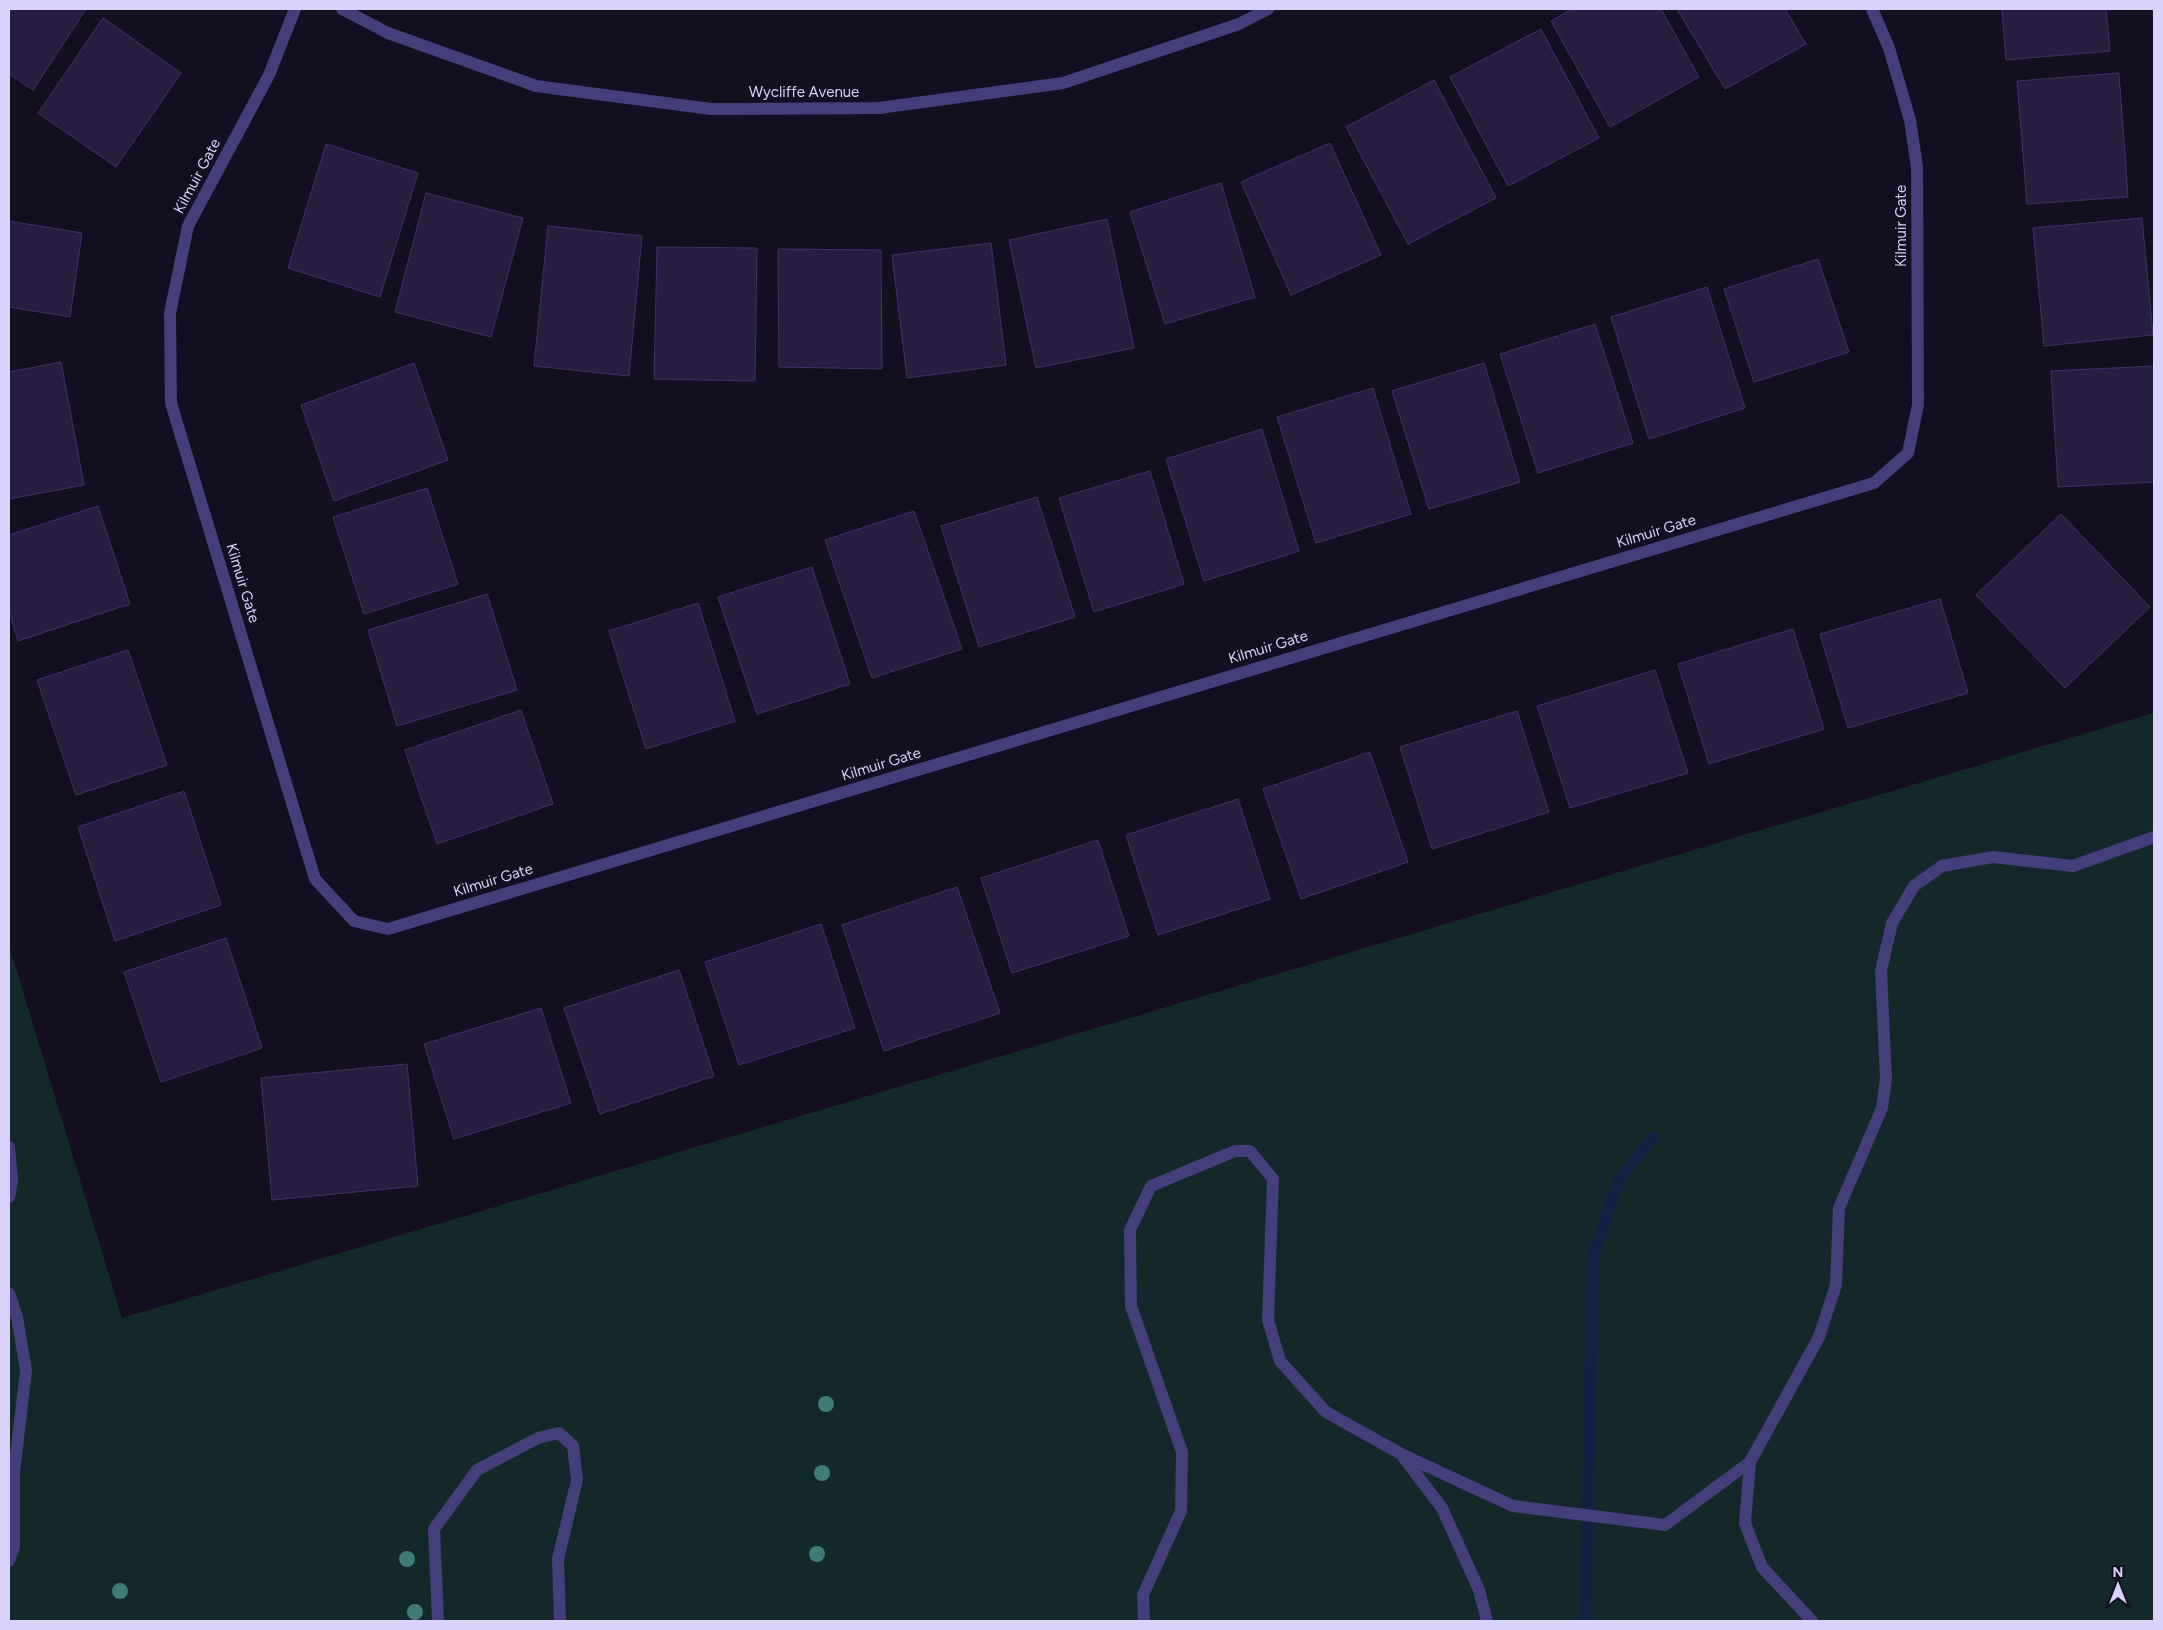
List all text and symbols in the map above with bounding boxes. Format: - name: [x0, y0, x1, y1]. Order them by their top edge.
- street label: Wycliffe Avenue: [749, 83, 859, 101]
- street label: Kilmuir Gate: [170, 135, 224, 217]
- street label: Kilmuir Gate: [1892, 185, 1910, 267]
- street label: Kilmuir Gate: [1614, 510, 1698, 552]
- street label: Kilmuir Gate: [222, 541, 264, 625]
- street label: Kilmuir Gate: [1226, 626, 1310, 668]
- street label: Kilmuir Gate: [839, 743, 923, 785]
- street label: Kilmuir Gate: [451, 859, 535, 901]
- north arrow: [2093, 1560, 2143, 1610]
- text: N: [2113, 1564, 2123, 1581]

